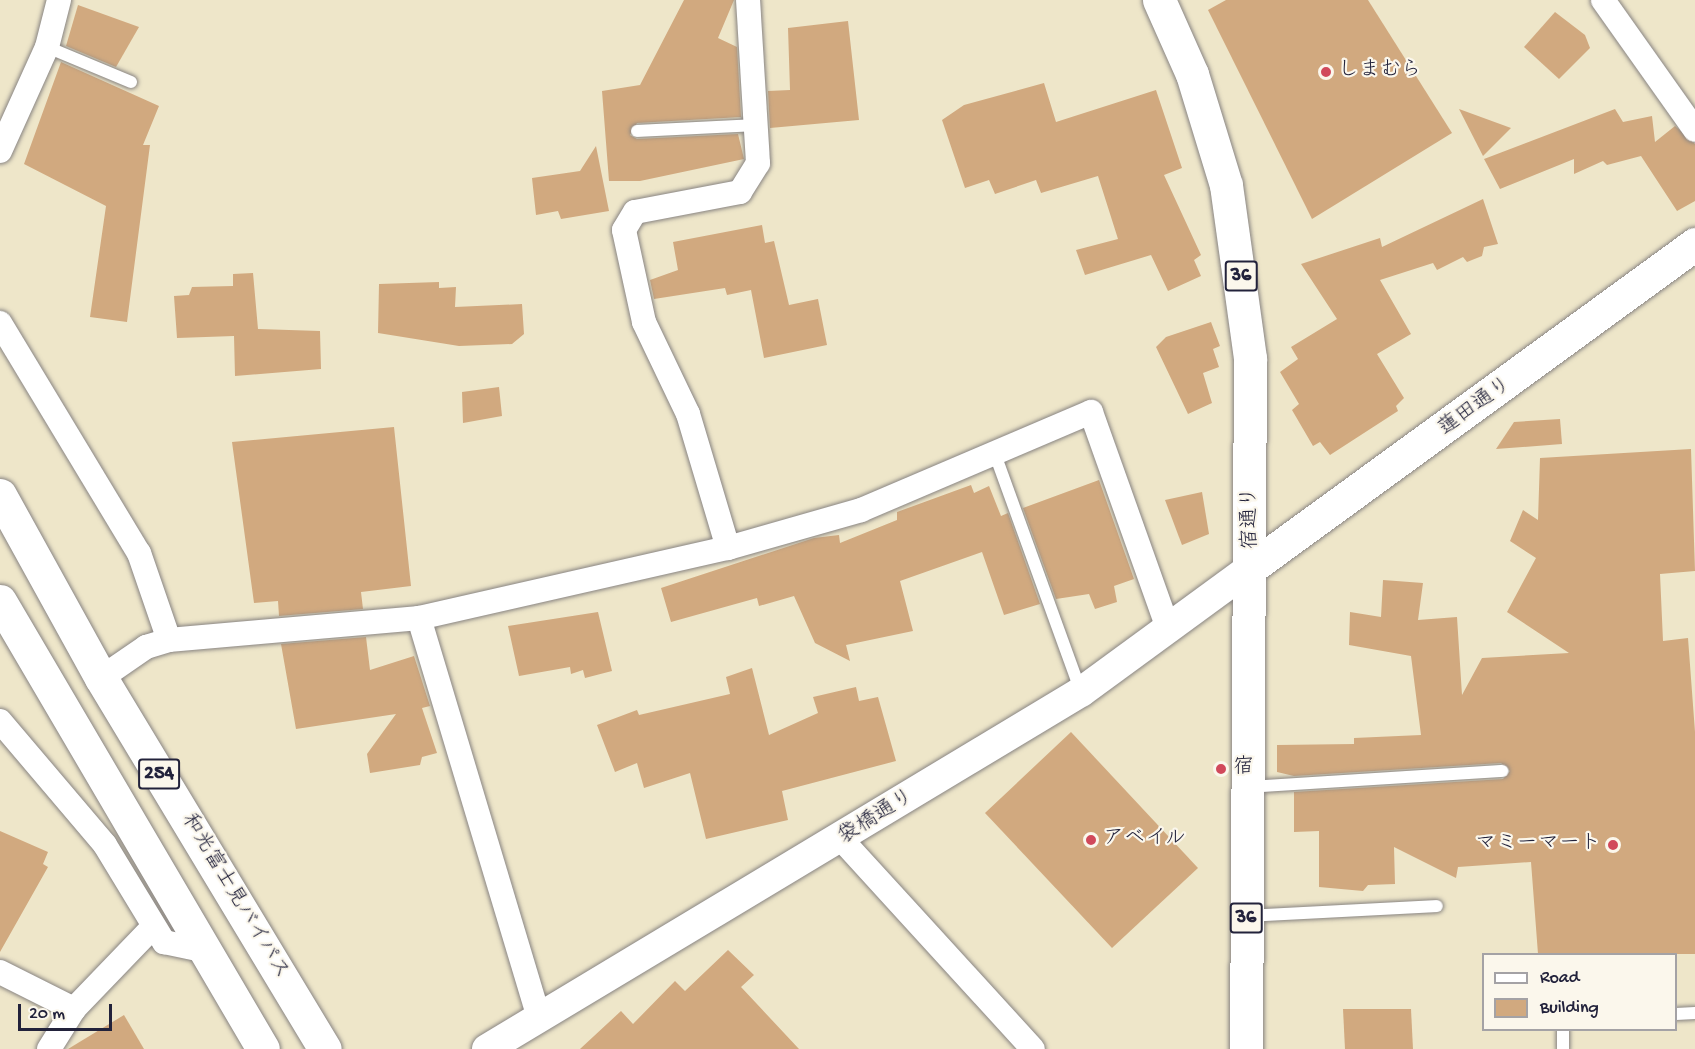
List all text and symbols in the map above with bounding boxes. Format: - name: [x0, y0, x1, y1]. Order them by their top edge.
- place label: しまむら: [1338, 59, 1422, 85]
- marker: しまむら: [1319, 65, 1333, 79]
- road number: 36: [1224, 259, 1258, 293]
- street label: 蓮田通り: [1435, 373, 1517, 443]
- street label: 宿通り: [1239, 486, 1265, 550]
- place label: 宿: [1233, 756, 1254, 782]
- road number: 254: [138, 757, 180, 791]
- marker: 宿: [1214, 762, 1228, 776]
- street label: 袋橋通り: [835, 785, 919, 851]
- street label: 和光富士見バイパス: [175, 810, 293, 984]
- place label: アベイル: [1103, 827, 1187, 853]
- place label: マミーマート: [1475, 832, 1601, 858]
- marker: アベイル: [1084, 833, 1098, 847]
- marker: マミーマート: [1606, 838, 1620, 852]
- road number: 36: [1230, 901, 1262, 935]
- legend: [1482, 953, 1677, 1031]
- text: Road: [1540, 968, 1579, 989]
- scale bar: [21, 992, 116, 1030]
- text: Building: [1540, 998, 1599, 1019]
- text: 20 m: [29, 1004, 65, 1025]

